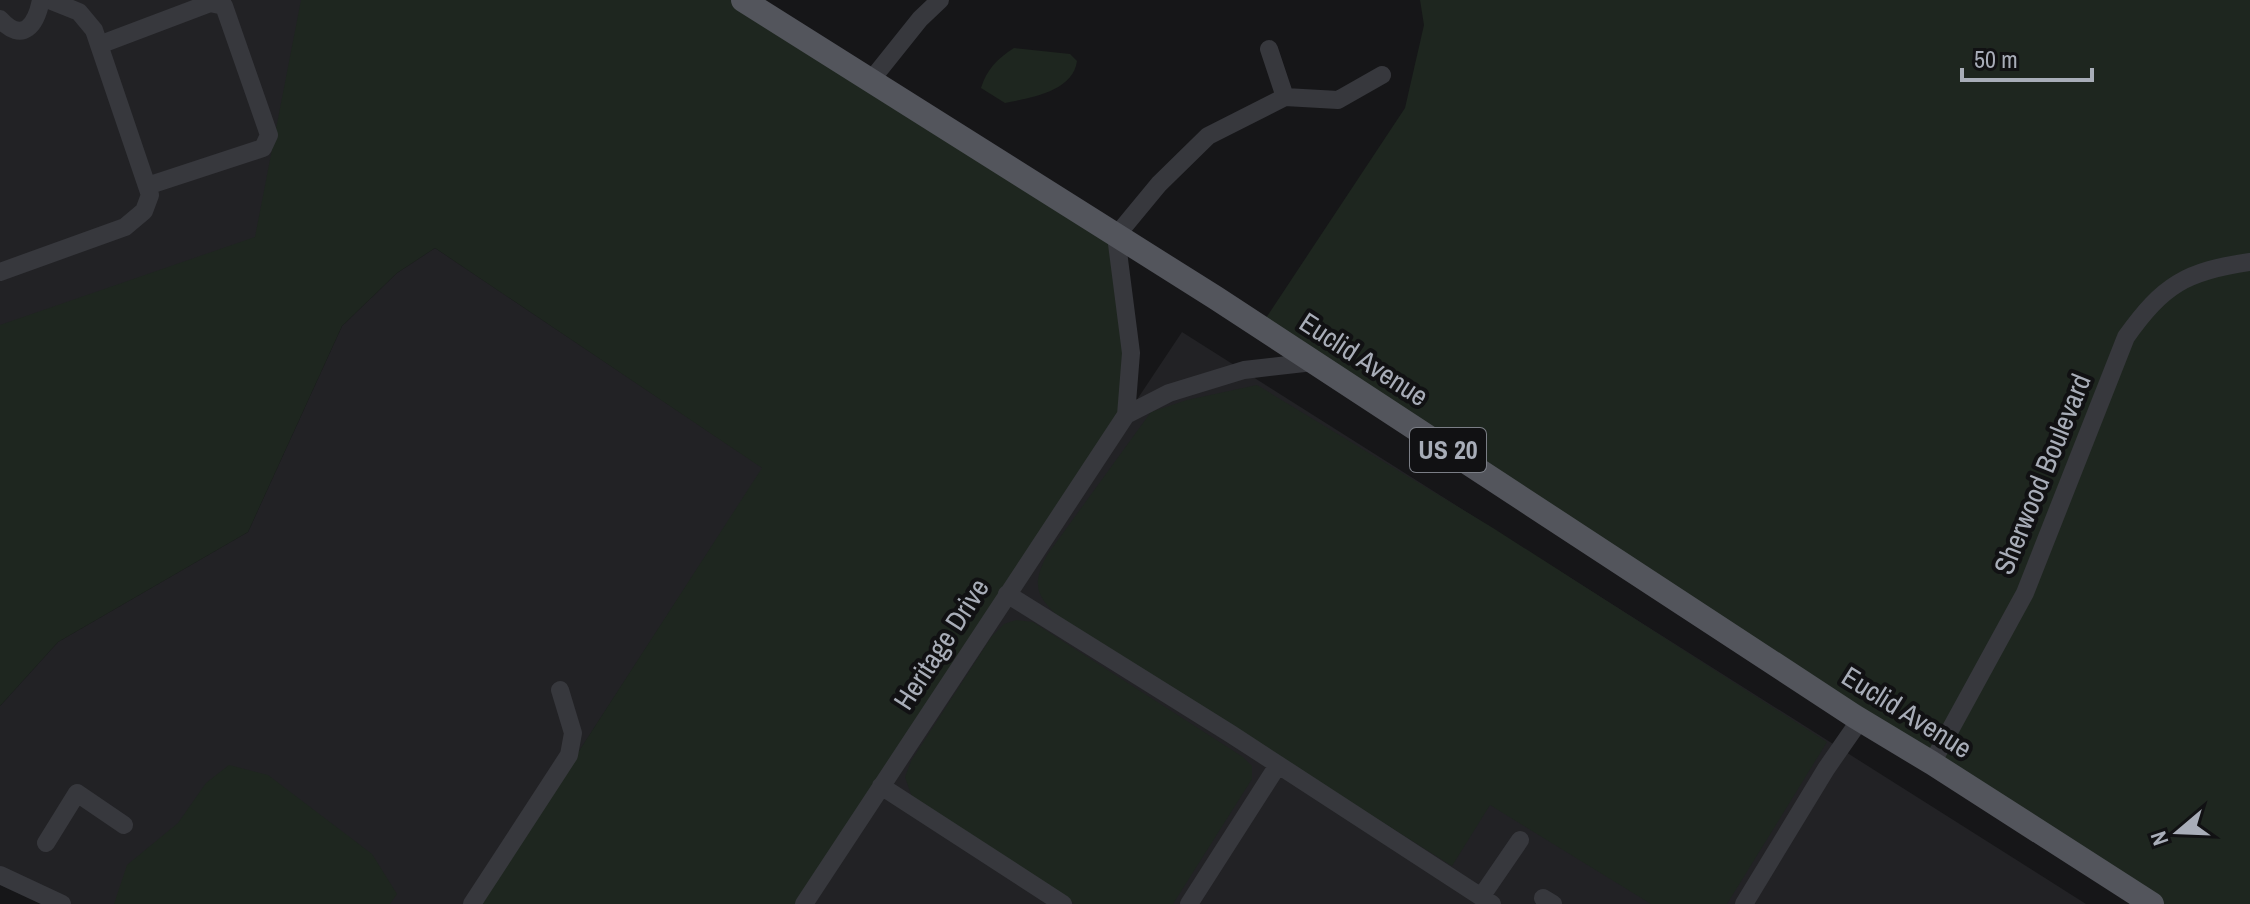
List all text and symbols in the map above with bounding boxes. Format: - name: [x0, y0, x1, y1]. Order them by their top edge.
- scale bar: [1962, 32, 2092, 82]
- text: 50 m: [1974, 43, 2018, 75]
- street label: Euclid Avenue: [1292, 303, 1436, 415]
- street label: Sherwood Boulevard: [1984, 368, 2100, 580]
- road number: US 20: [1410, 428, 1486, 472]
- street label: Heritage Drive: [884, 571, 998, 717]
- street label: Euclid Avenue: [1835, 657, 1979, 767]
- north arrow: [2138, 792, 2218, 872]
- text: N: [2143, 827, 2175, 850]

